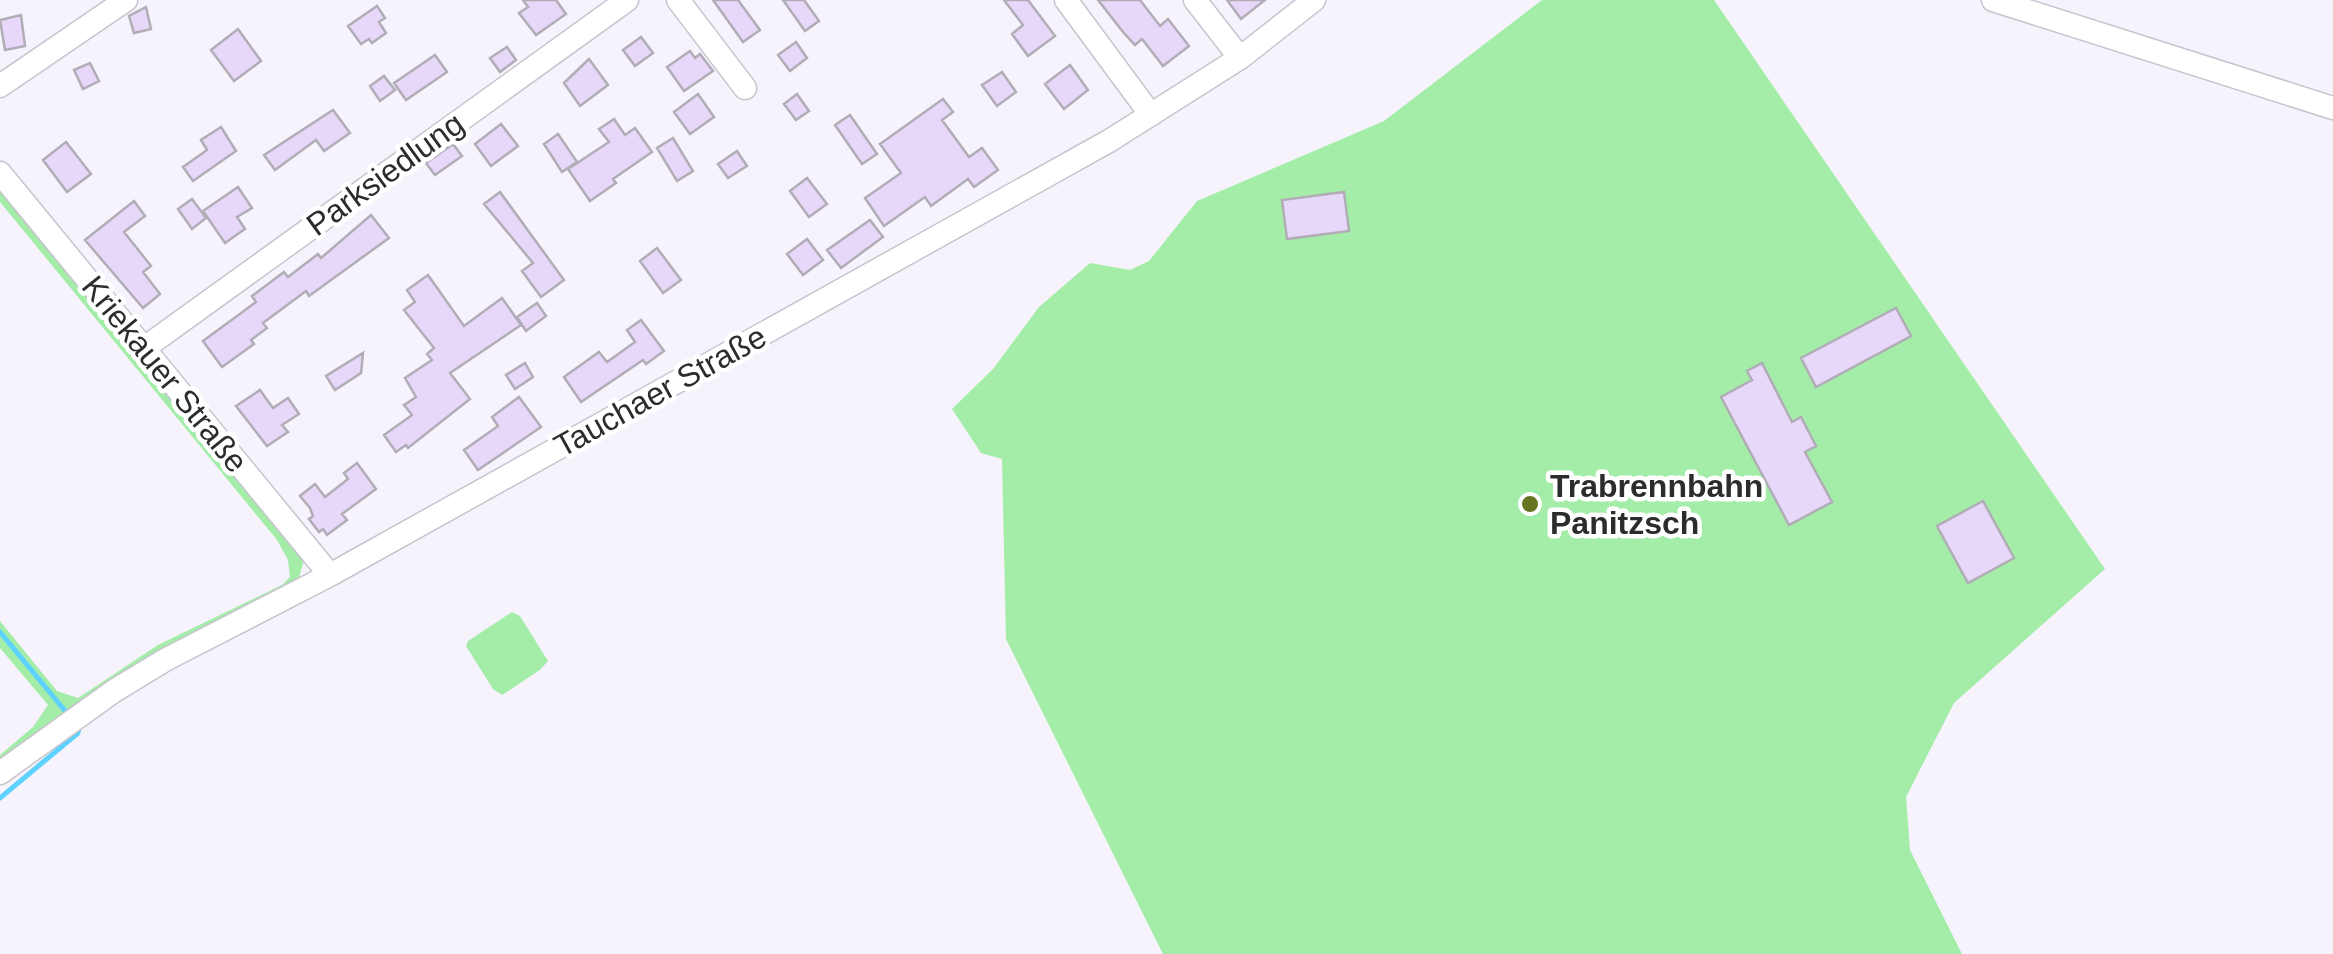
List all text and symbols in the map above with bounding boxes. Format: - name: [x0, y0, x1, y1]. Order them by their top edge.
- street label: Parksiedlung: [300, 105, 470, 243]
- street label: Kriekauer Straße: [75, 269, 255, 479]
- street label: Tauchaer Straße: [548, 318, 772, 464]
- place label: Trabrennbahn Panitzsch: [1550, 468, 1763, 541]
- marker: Trabrennbahn Panitzsch: [1519, 493, 1541, 515]

